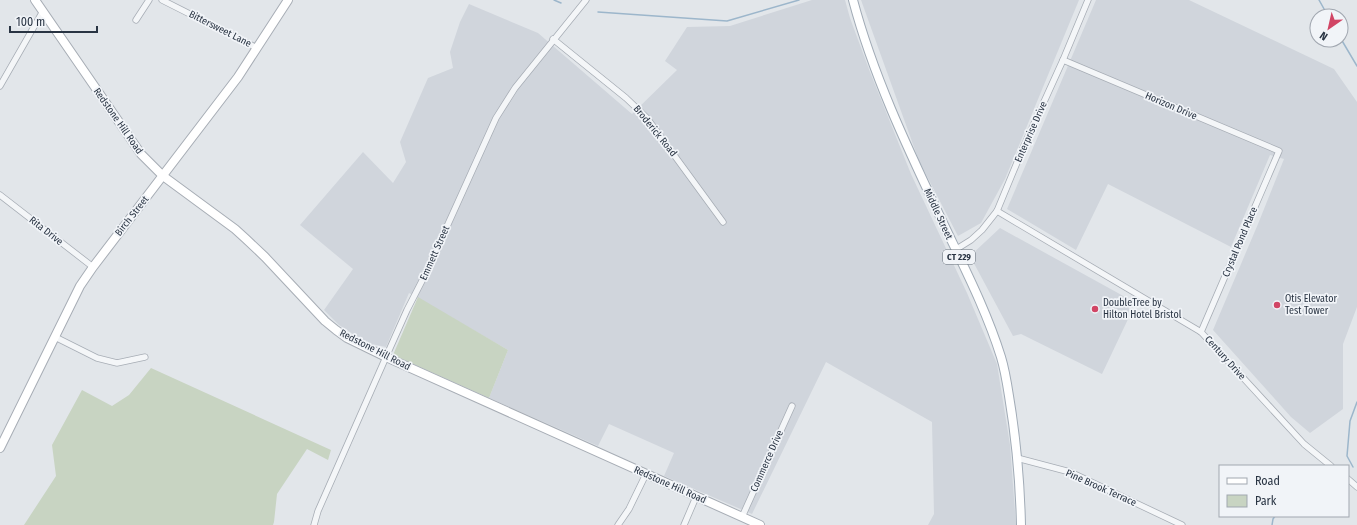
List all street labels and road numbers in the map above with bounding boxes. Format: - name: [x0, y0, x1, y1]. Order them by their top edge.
- street label: Bittersweet Lane: [187, 8, 253, 50]
- street label: Redstone Hill Road: [91, 86, 145, 156]
- street label: Horizon Drive: [1143, 90, 1199, 122]
- street label: Enterprise Drive: [1012, 100, 1050, 164]
- street label: Broderick Road: [631, 103, 679, 159]
- street label: Middle Street: [921, 187, 955, 242]
- street label: Birch Street: [113, 193, 152, 238]
- street label: Crystal Pond Place: [1220, 205, 1260, 279]
- street label: Rita Drive: [27, 214, 65, 248]
- street label: Emmett Street: [418, 223, 453, 282]
- road number: CT 229: [943, 250, 975, 264]
- street label: Redstone Hill Road: [338, 327, 412, 373]
- street label: Century Drive: [1202, 334, 1248, 383]
- street label: Commerce Drive: [748, 428, 786, 494]
- street label: Redstone Hill Road: [632, 464, 708, 506]
- street label: Pine Brook Terrace: [1064, 467, 1138, 509]

